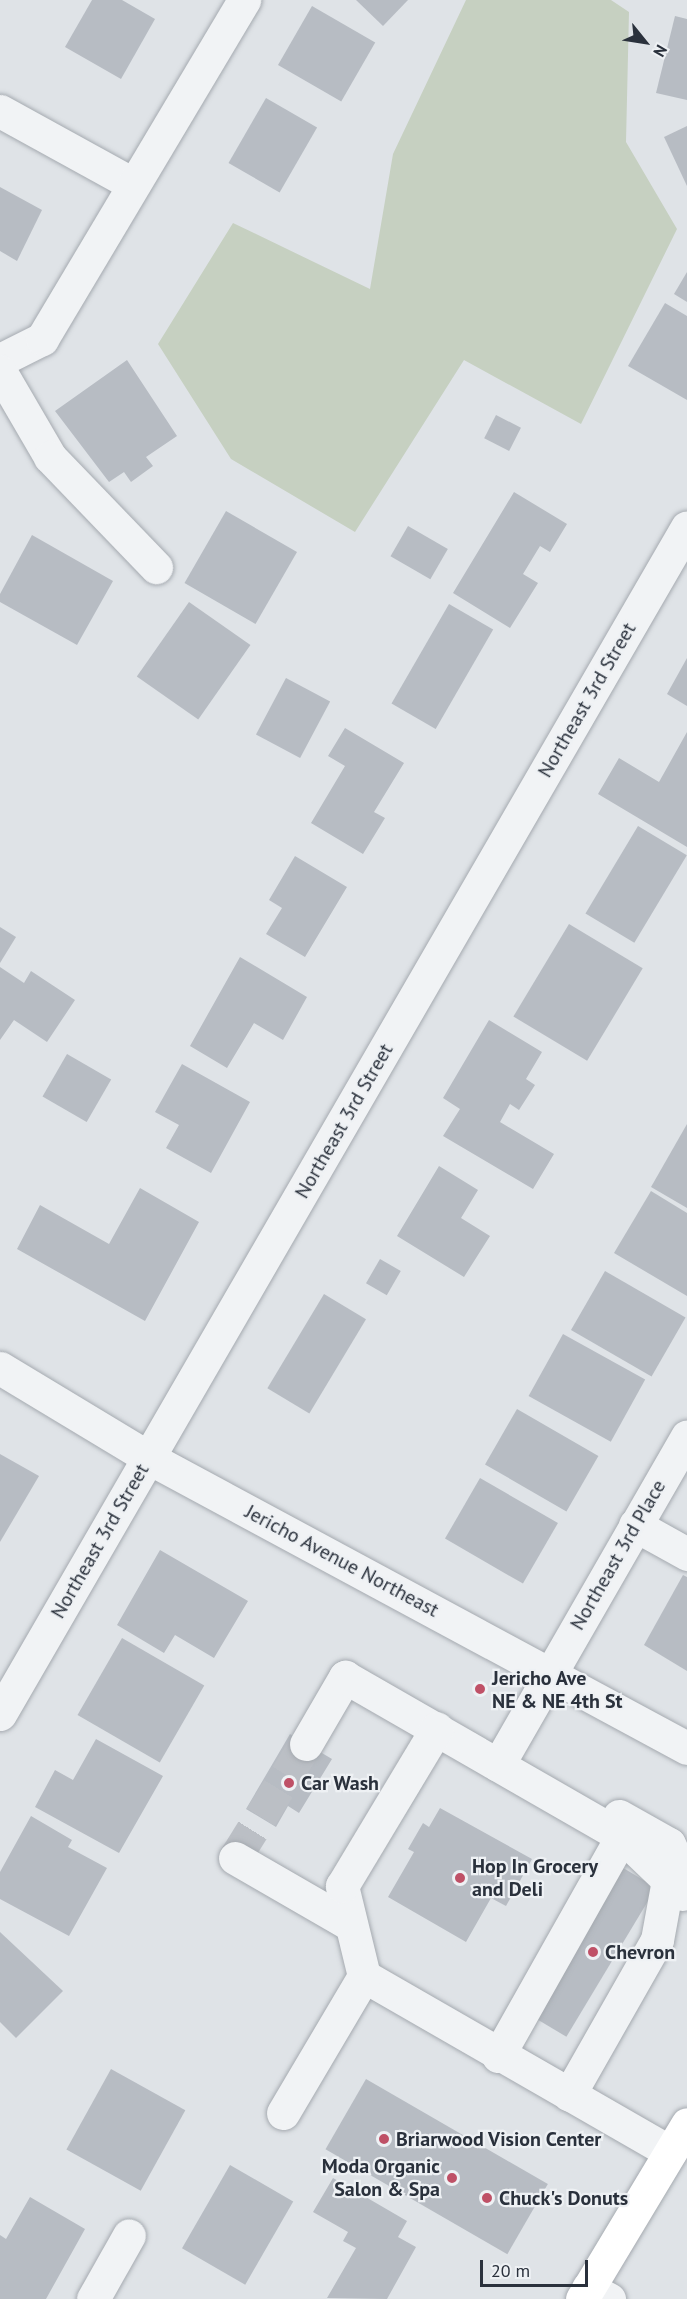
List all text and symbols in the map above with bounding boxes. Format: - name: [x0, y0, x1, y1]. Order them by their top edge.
- north arrow: [615, 12, 675, 72]
- text: N: [649, 41, 672, 61]
- street label: Northeast 3rd Street: [533, 618, 641, 782]
- street label: Northeast 3rd Street: [290, 1039, 398, 1203]
- street label: Northeast 3rd Street: [46, 1459, 154, 1623]
- street label: Northeast 3rd Place: [565, 1476, 671, 1634]
- street label: Jericho Avenue Northeast: [241, 1500, 443, 1622]
- place label: Jericho Ave NE & NE 4th St: [492, 1666, 622, 1713]
- marker: Jericho Ave NE & NE 4th St: [473, 1682, 487, 1696]
- place label: Car Wash: [301, 1771, 379, 1795]
- marker: Car Wash: [282, 1776, 296, 1790]
- place label: Hop In Grocery and Deli: [472, 1854, 598, 1901]
- marker: Hop In Grocery and Deli: [453, 1871, 467, 1885]
- place label: Chevron: [605, 1940, 675, 1964]
- marker: Chevron: [586, 1945, 600, 1959]
- place label: Briarwood Vision Center: [396, 2127, 602, 2151]
- marker: Briarwood Vision Center: [377, 2132, 391, 2146]
- place label: Moda Organic Salon & Spa: [322, 2154, 440, 2201]
- marker: Moda Organic Salon & Spa: [445, 2171, 459, 2185]
- place label: Chuck's Donuts: [499, 2186, 628, 2210]
- marker: Chuck's Donuts: [480, 2191, 494, 2205]
- scale bar: [483, 2248, 591, 2286]
- text: 20 m: [491, 2259, 530, 2282]

